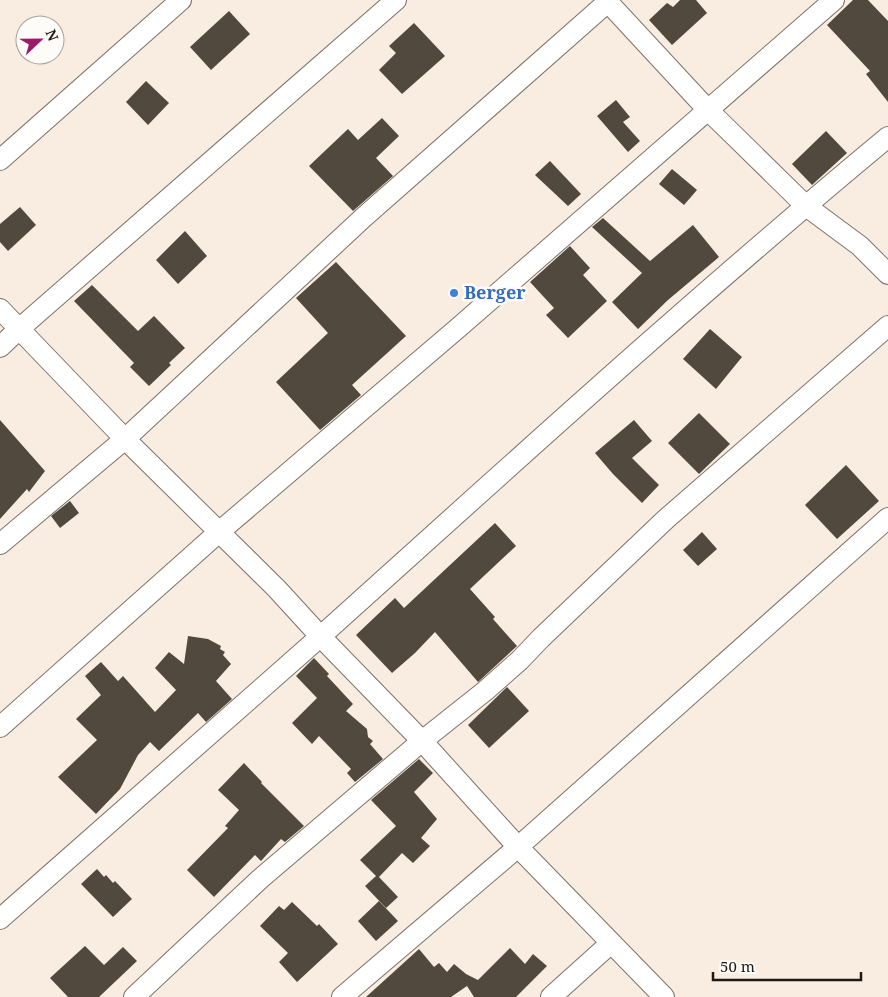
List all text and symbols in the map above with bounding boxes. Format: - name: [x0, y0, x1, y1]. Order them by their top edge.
- north arrow: [15, 15, 65, 65]
- text: N: [42, 26, 63, 44]
- place label: Berger: [464, 280, 526, 304]
- marker: Berger: [448, 287, 460, 299]
- scale bar: [713, 950, 860, 982]
- text: 50 m: [720, 956, 755, 976]

